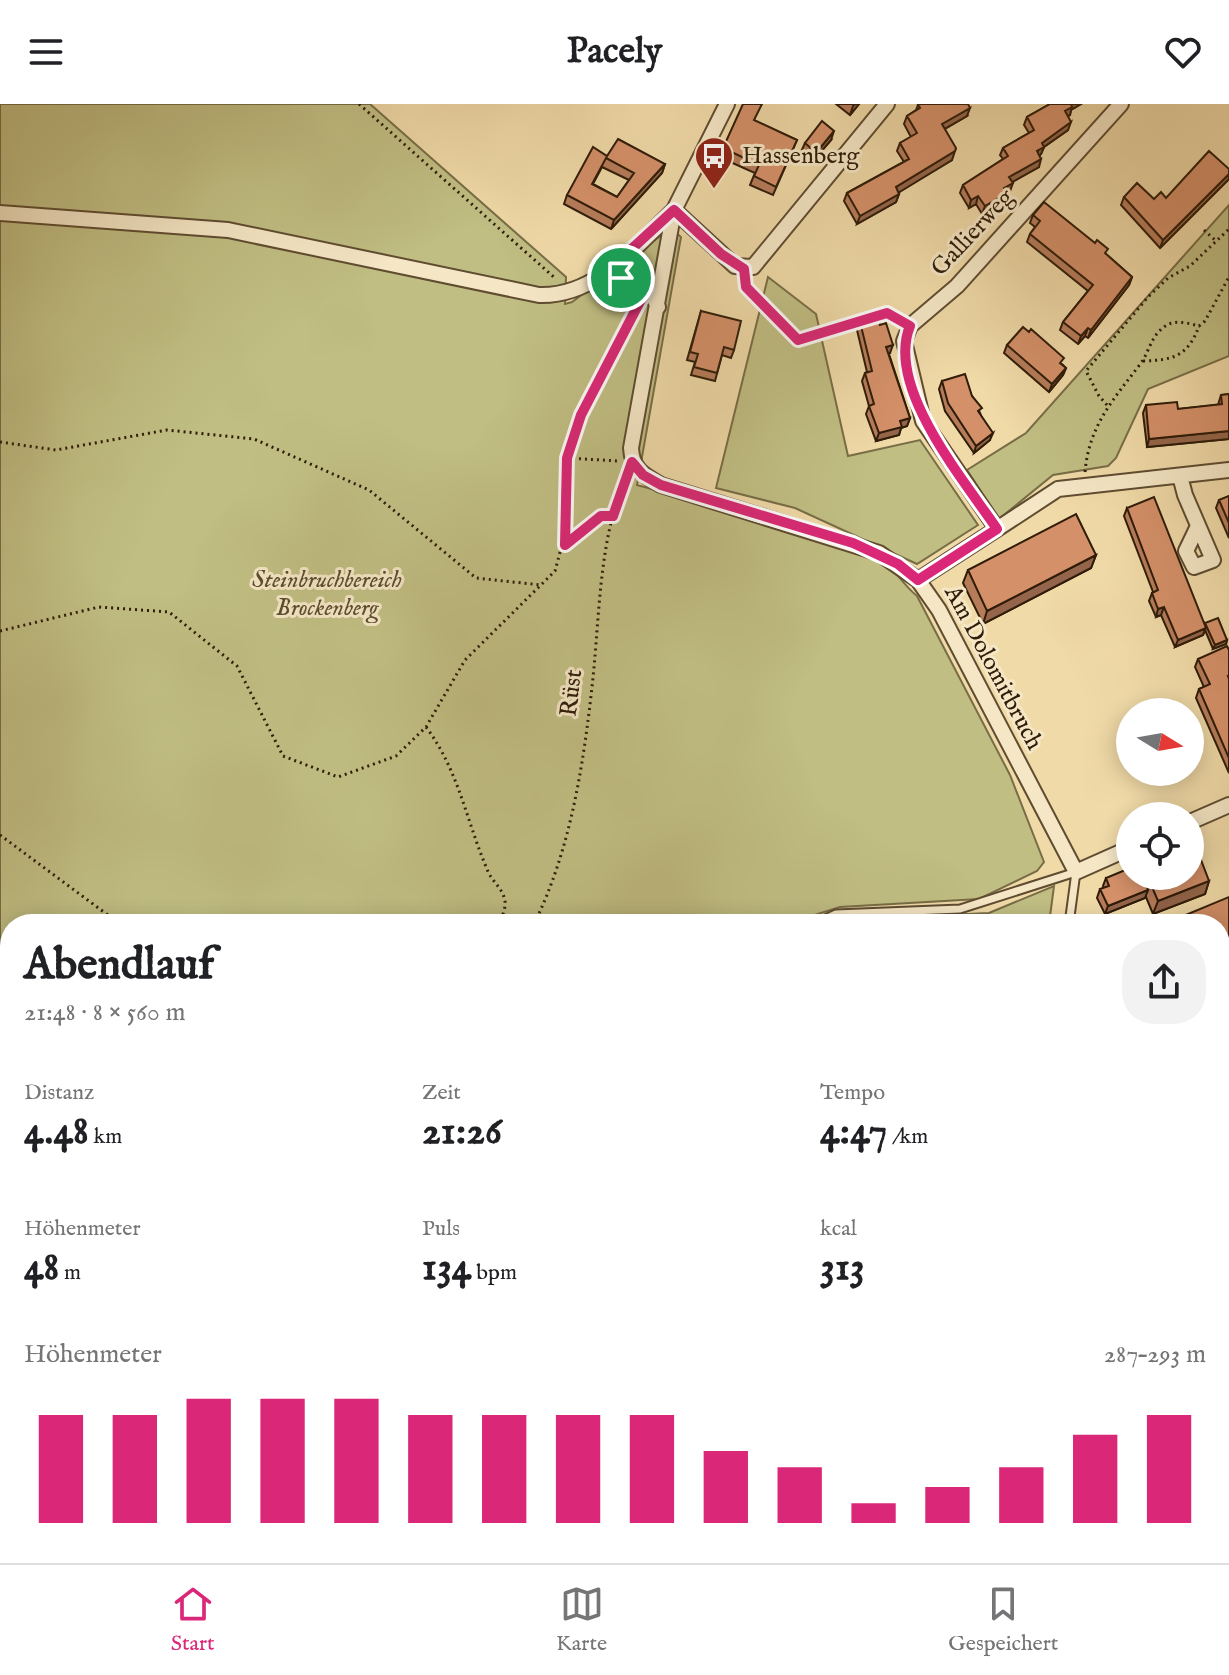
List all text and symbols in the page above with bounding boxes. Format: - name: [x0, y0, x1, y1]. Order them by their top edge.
- text: Pacely: [567, 29, 662, 75]
- icon: menu: [24, 30, 68, 74]
- icon: heart: [1161, 30, 1205, 74]
- bus stop icon: Hassenberg: [693, 135, 735, 190]
- place label: Hassenberg: [742, 141, 860, 172]
- street label: Gallierweg: [925, 182, 1022, 283]
- pin: [587, 244, 655, 312]
- icon: arrive: [599, 256, 643, 300]
- park label: Steinbruchbereich Brockenberg: [252, 565, 402, 624]
- street label: Am Dolomitbruch: [936, 580, 1049, 756]
- street label: Rüst: [554, 668, 590, 718]
- north arrow: [1116, 698, 1204, 786]
- map controls: [1116, 698, 1204, 890]
- button: locate: [1116, 802, 1204, 890]
- text: Abendlauf: [24, 938, 214, 994]
- button: share: [1122, 940, 1206, 1024]
- text: 21:48 · 8 × 560 m: [24, 996, 186, 1029]
- text: Distanz: [24, 1079, 94, 1107]
- text: Zeit: [422, 1079, 461, 1107]
- text: Tempo: [820, 1079, 885, 1107]
- text: 4.48: [24, 1107, 89, 1158]
- text: 21:26: [422, 1107, 502, 1158]
- text: 4:47: [820, 1107, 887, 1158]
- text: km: [89, 1123, 122, 1151]
- text: /km: [887, 1123, 928, 1151]
- text: Höhenmeter: [24, 1215, 141, 1243]
- text: Puls: [422, 1215, 460, 1243]
- text: kcal: [820, 1215, 857, 1243]
- text: 48: [24, 1243, 59, 1294]
- text: 134: [422, 1243, 471, 1294]
- text: 313: [820, 1243, 865, 1294]
- text: m: [59, 1259, 81, 1287]
- text: bpm: [471, 1259, 517, 1287]
- text: Höhenmeter: [24, 1338, 162, 1371]
- text: 287–293 m: [1104, 1338, 1206, 1371]
- tab: Start: [171, 1582, 215, 1658]
- tab: Karte: [556, 1582, 607, 1658]
- tab: Gespeichert: [948, 1582, 1058, 1658]

